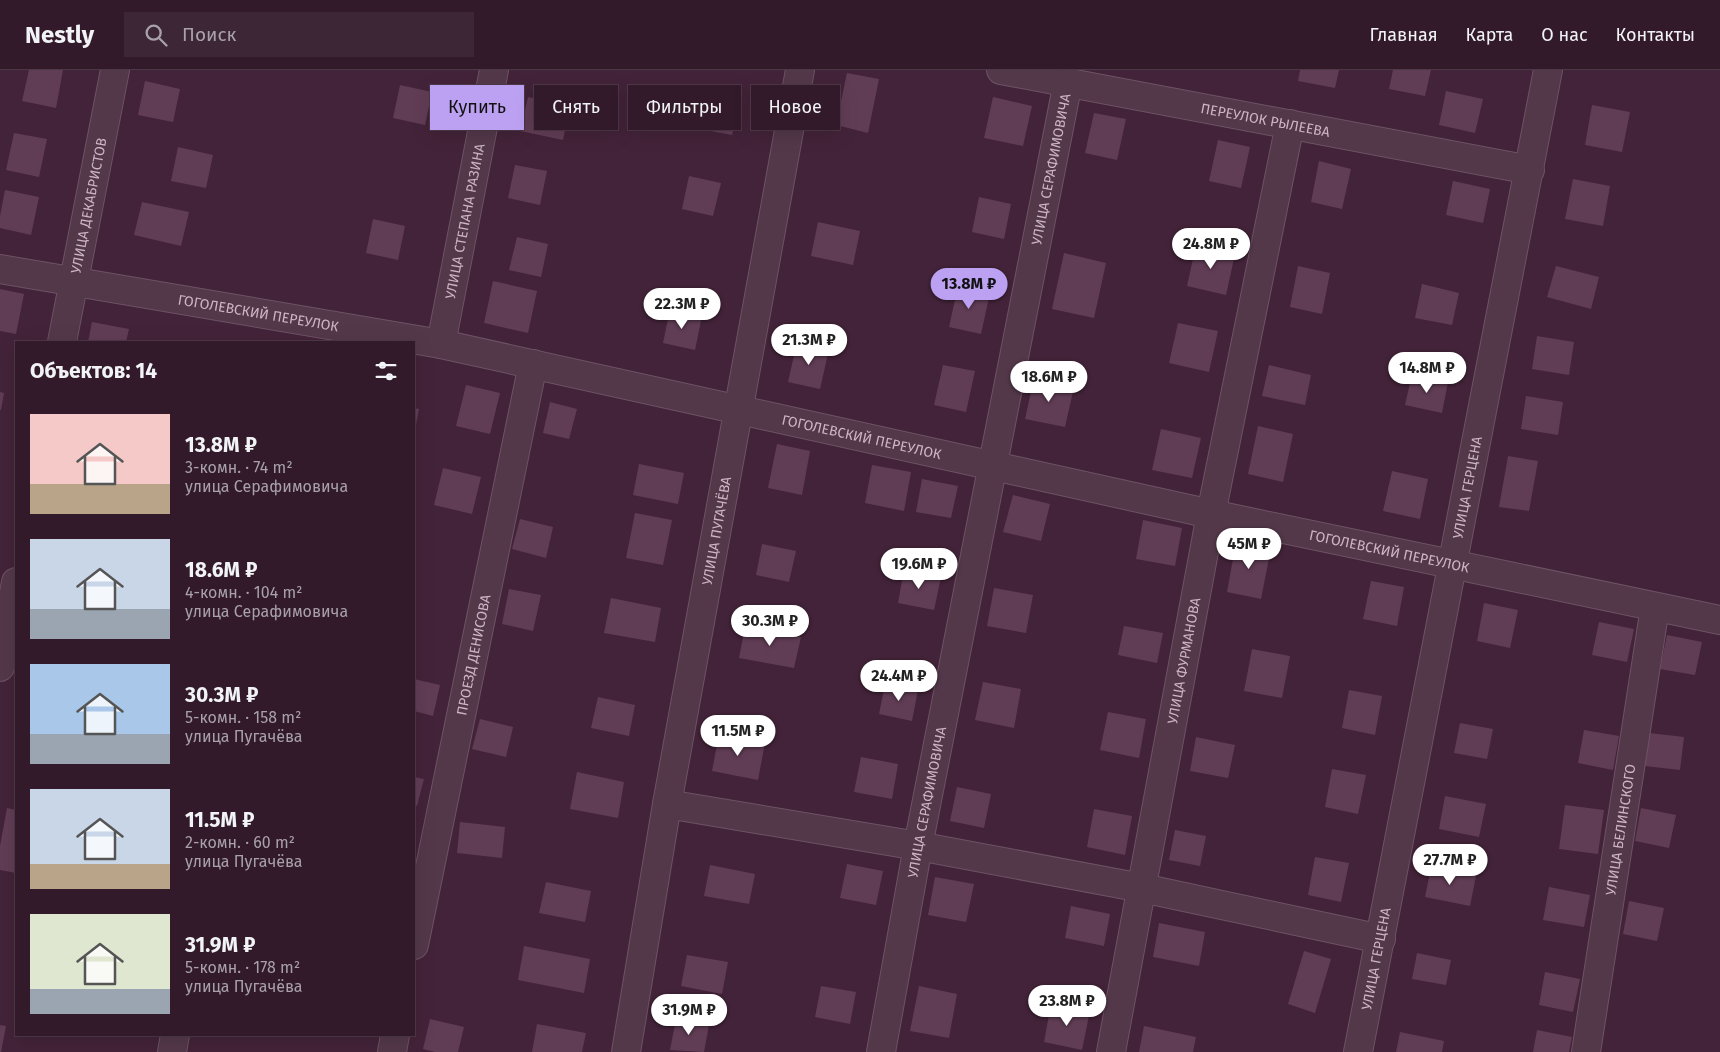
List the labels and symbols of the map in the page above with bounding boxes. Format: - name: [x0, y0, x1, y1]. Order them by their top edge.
- street label: УЛИЦА СЕРАФИМОВИЧА: [1028, 92, 1075, 246]
- street label: ПЕРЕУЛОК РЫЛЕЕВА: [1199, 100, 1331, 141]
- street label: УЛИЦА ДЕКАБРИСТОВ: [68, 136, 111, 275]
- street label: УЛИЦА СТЕПАНА РАЗИНА: [442, 142, 489, 301]
- pin: 24.8M ₽: [1165, 228, 1257, 270]
- pin: 13.8M ₽: [923, 268, 1015, 310]
- pin: 22.3M ₽: [636, 288, 728, 330]
- street label: ГОГОЛЕВСКИЙ ПЕРЕУЛОК: [176, 291, 341, 336]
- pin: 21.3M ₽: [763, 324, 855, 366]
- pin: 14.8M ₽: [1381, 352, 1473, 394]
- pin: 18.6M ₽: [1003, 360, 1095, 403]
- street label: ГОГОЛЕВСКИЙ ПЕРЕУЛОК: [780, 411, 944, 463]
- street label: УЛИЦА ГЕРЦЕНА: [1449, 435, 1486, 540]
- street label: УЛИЦА ПУГАЧЁВА: [699, 475, 735, 587]
- street label: ГОГОЛЕВСКИЙ ПЕРЕУЛОК: [1308, 527, 1471, 577]
- pin: 45M ₽: [1214, 528, 1284, 570]
- pin: 19.6M ₽: [873, 548, 965, 590]
- street label: ПРОЕЗД ДЕНИСОВА: [453, 593, 495, 717]
- street label: УЛИЦА ФУРМАНОВА: [1164, 596, 1204, 725]
- pin: 30.3M ₽: [724, 604, 816, 647]
- pin: 24.4M ₽: [853, 660, 945, 702]
- pin: 11.5M ₽: [692, 714, 784, 757]
- street label: УЛИЦА СЕРАФИМОВИЧА: [904, 725, 950, 879]
- street label: УЛИЦА БЕЛИНСКОГО: [1602, 763, 1640, 897]
- pin: 27.7M ₽: [1404, 844, 1496, 886]
- street label: УЛИЦА ГЕРЦЕНА: [1358, 906, 1395, 1012]
- pin: 23.8M ₽: [1021, 984, 1113, 1027]
- pin: 31.9M ₽: [643, 994, 735, 1036]

